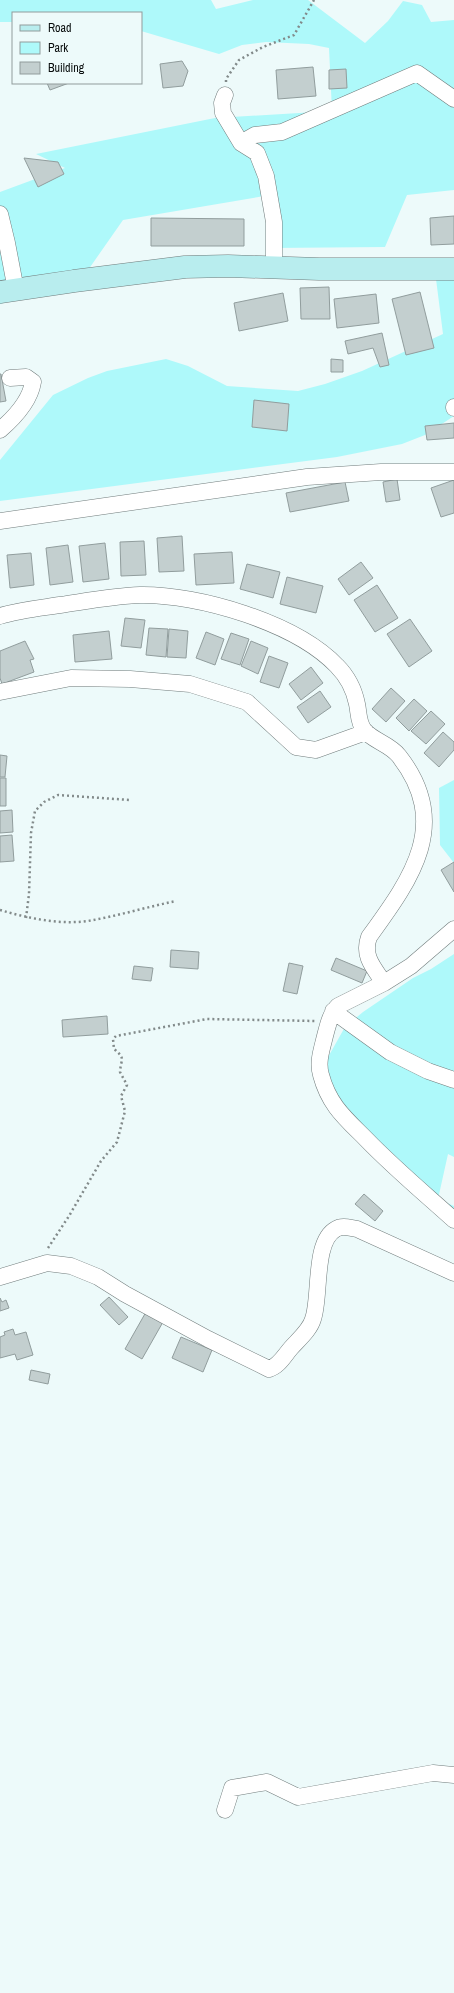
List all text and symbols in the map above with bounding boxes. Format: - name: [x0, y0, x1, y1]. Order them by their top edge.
- legend: [12, 12, 142, 84]
- text: Road: [48, 20, 72, 36]
- text: Park: [48, 40, 68, 56]
- text: Building: [48, 60, 85, 76]

